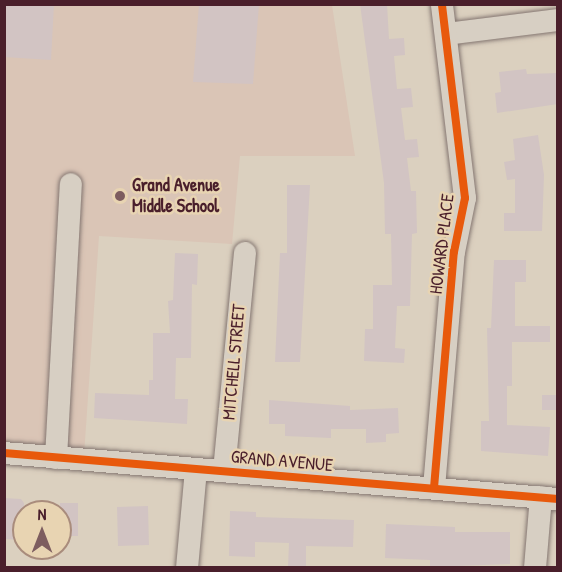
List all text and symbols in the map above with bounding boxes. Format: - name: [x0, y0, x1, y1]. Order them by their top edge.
- place label: Grand Avenue Middle School: [132, 175, 220, 218]
- marker: Grand Avenue Middle School: [113, 189, 127, 203]
- street label: HOWARD PLACE: [425, 192, 459, 296]
- street label: MITCHELL STREET: [218, 303, 250, 421]
- street label: GRAND AVENUE: [230, 446, 334, 476]
- north arrow: [12, 500, 72, 560]
- text: N: [38, 503, 46, 525]

